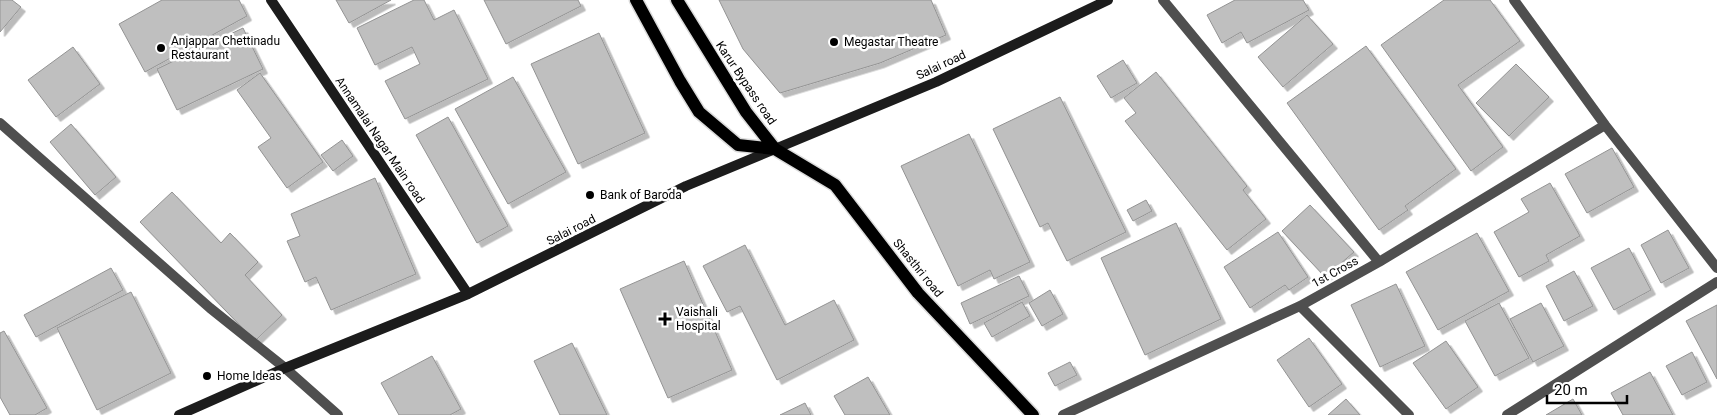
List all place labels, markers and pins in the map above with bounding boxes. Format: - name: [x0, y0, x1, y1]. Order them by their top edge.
- place label: Anjappar Chettinadu Restaurant: [171, 34, 280, 62]
- place label: Megastar Theatre: [844, 35, 938, 49]
- marker: Megastar Theatre: [828, 36, 840, 48]
- marker: Anjappar Chettinadu Restaurant: [155, 42, 167, 54]
- place label: Bank of Baroda: [600, 188, 682, 202]
- marker: Bank of Baroda: [584, 189, 596, 201]
- place label: Vaishali Hospital: [676, 305, 721, 333]
- marker: Vaishali Hospital: [658, 312, 672, 326]
- place label: Home Ideas: [217, 369, 281, 383]
- marker: Home Ideas: [201, 370, 213, 382]

